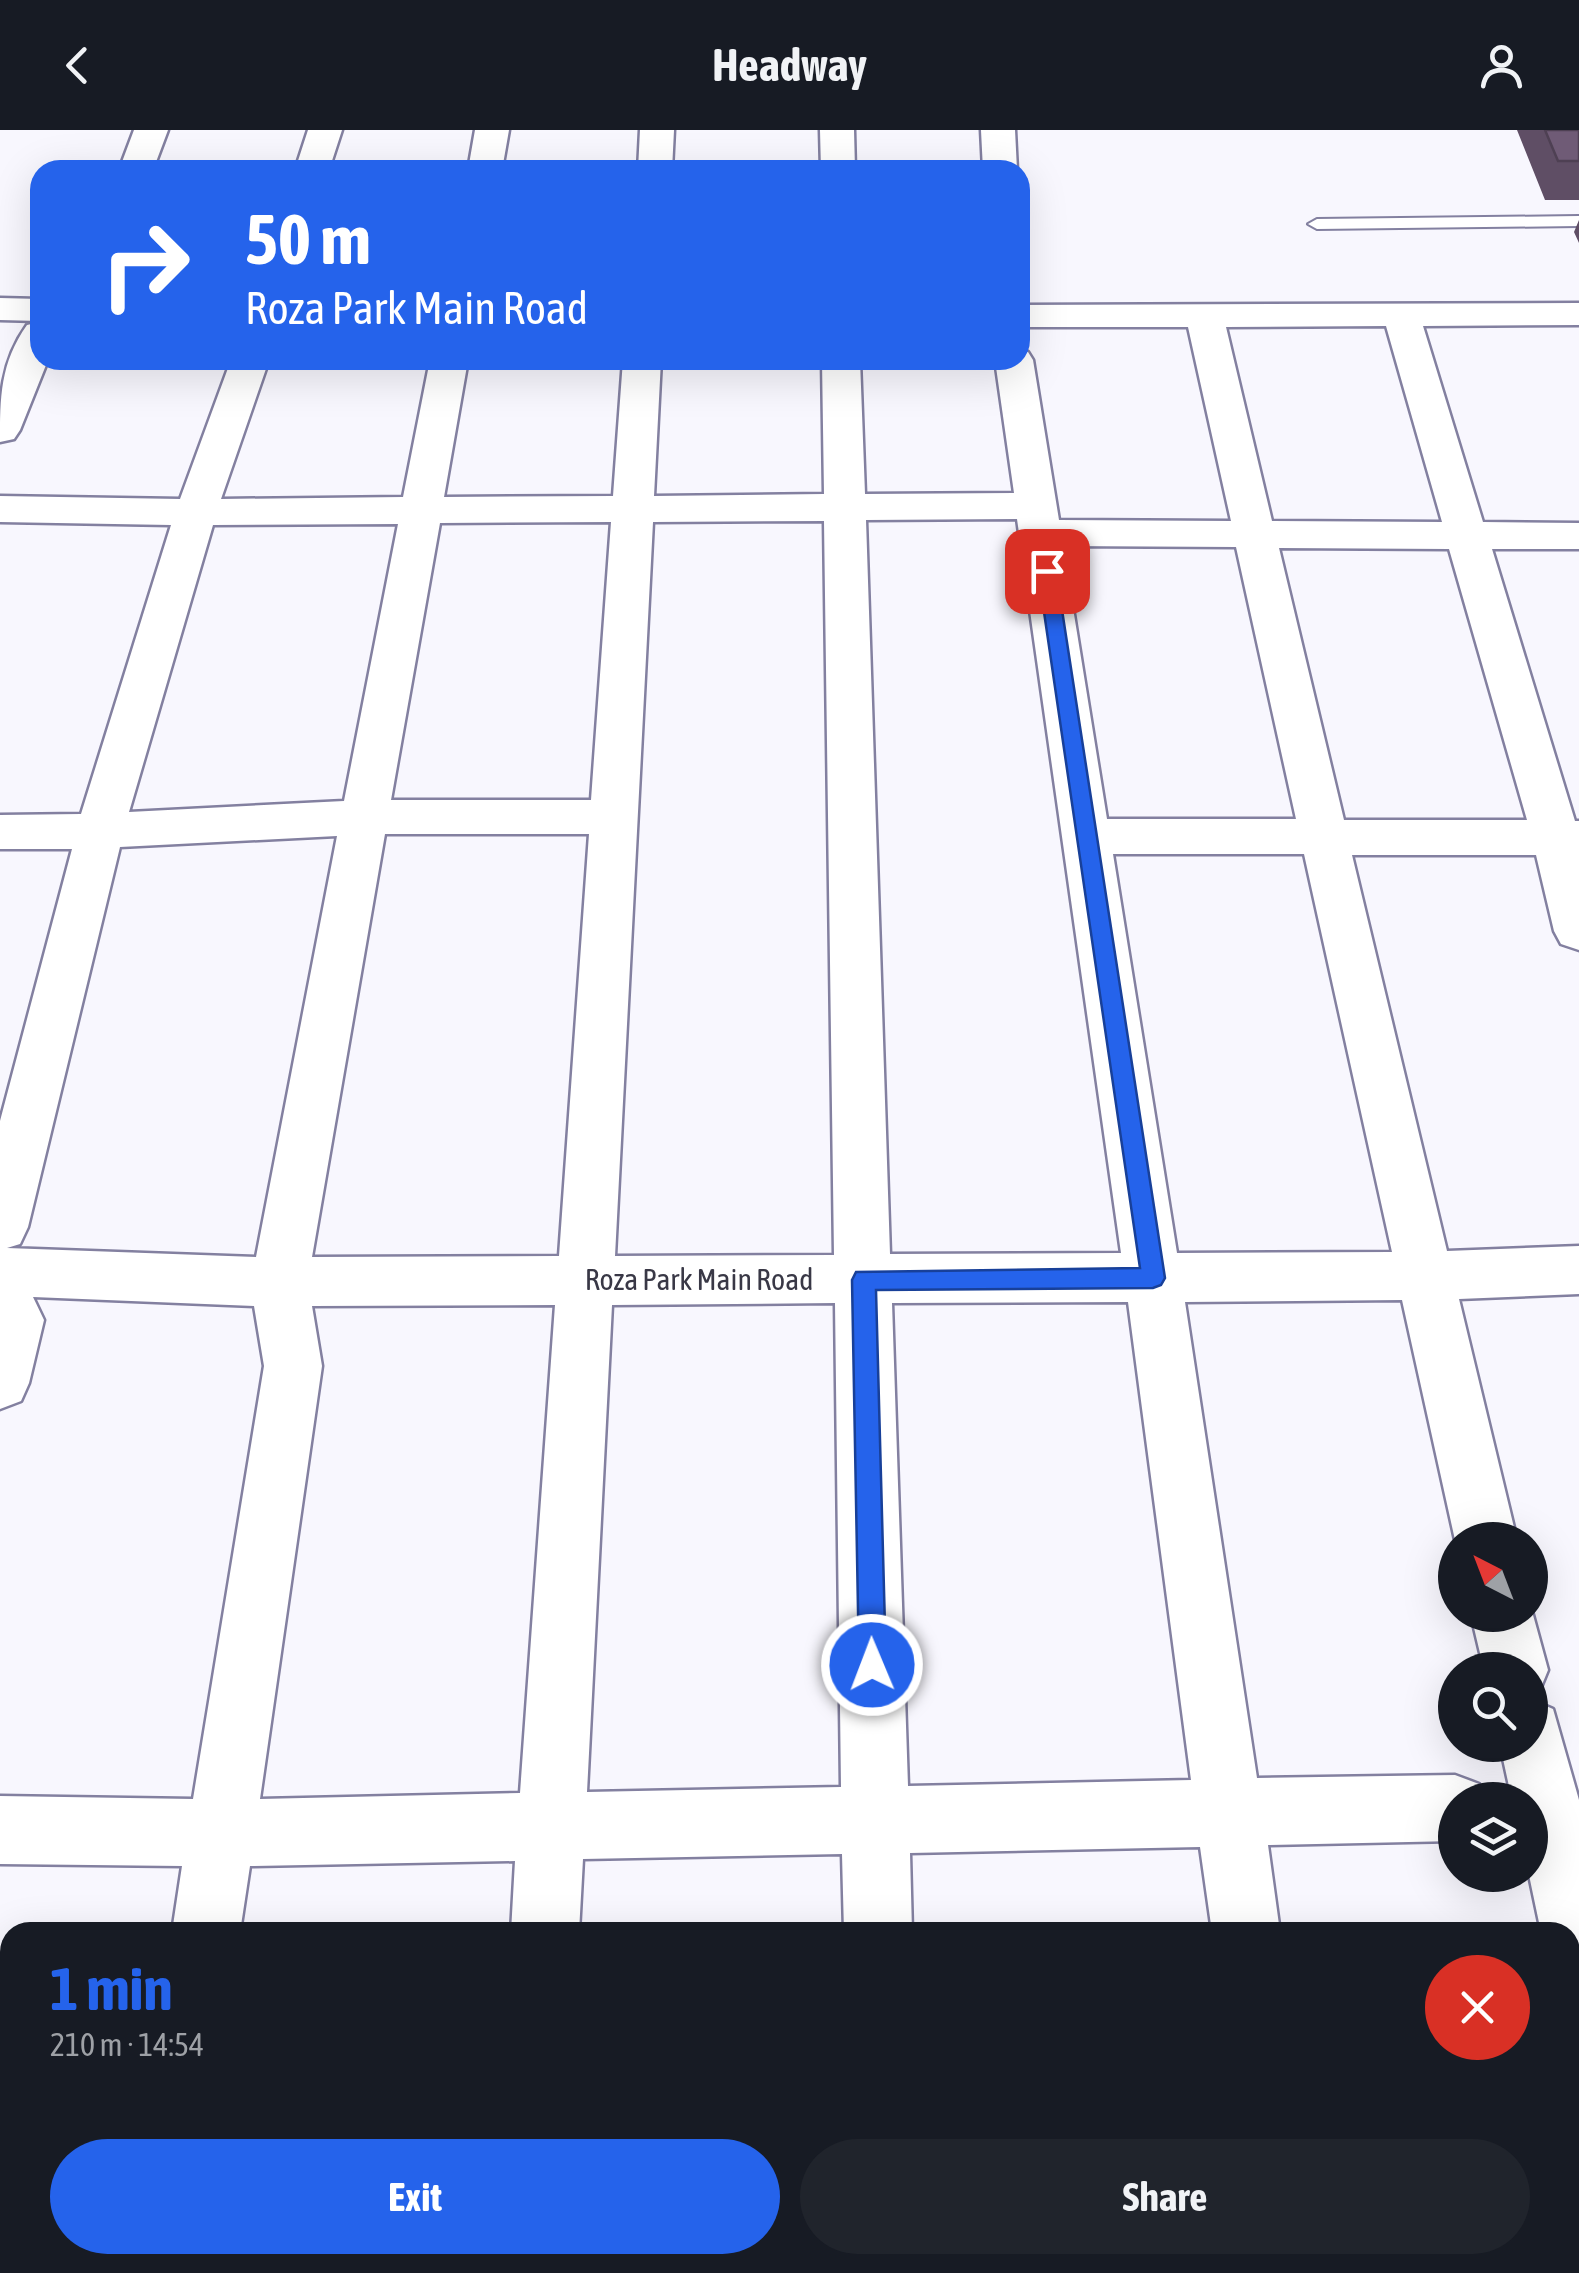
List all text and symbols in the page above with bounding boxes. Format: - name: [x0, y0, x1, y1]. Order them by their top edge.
- icon: back: [50, 38, 105, 93]
- icon: person: [1474, 38, 1529, 93]
- text: Headway: [712, 39, 867, 91]
- text: 50 m: [245, 199, 371, 279]
- icon: right: [80, 200, 210, 330]
- text: Roza Park Main Road: [245, 282, 588, 334]
- pin: [1005, 529, 1090, 614]
- icon: arrive: [1020, 544, 1075, 599]
- street label: Roza Park Main Road: [585, 1262, 813, 1296]
- north arrow: [1438, 1522, 1548, 1632]
- map controls: [1438, 1522, 1548, 1892]
- position arrow: [820, 1613, 924, 1717]
- button: search: [1438, 1652, 1548, 1762]
- button: layers: [1438, 1782, 1548, 1892]
- text: 1 min: [50, 1954, 173, 2023]
- button: close: [1425, 1955, 1530, 2060]
- text: 210 m · 14:54: [50, 2026, 204, 2063]
- button: Exit: [50, 2139, 780, 2254]
- button: Share: [800, 2139, 1530, 2254]

